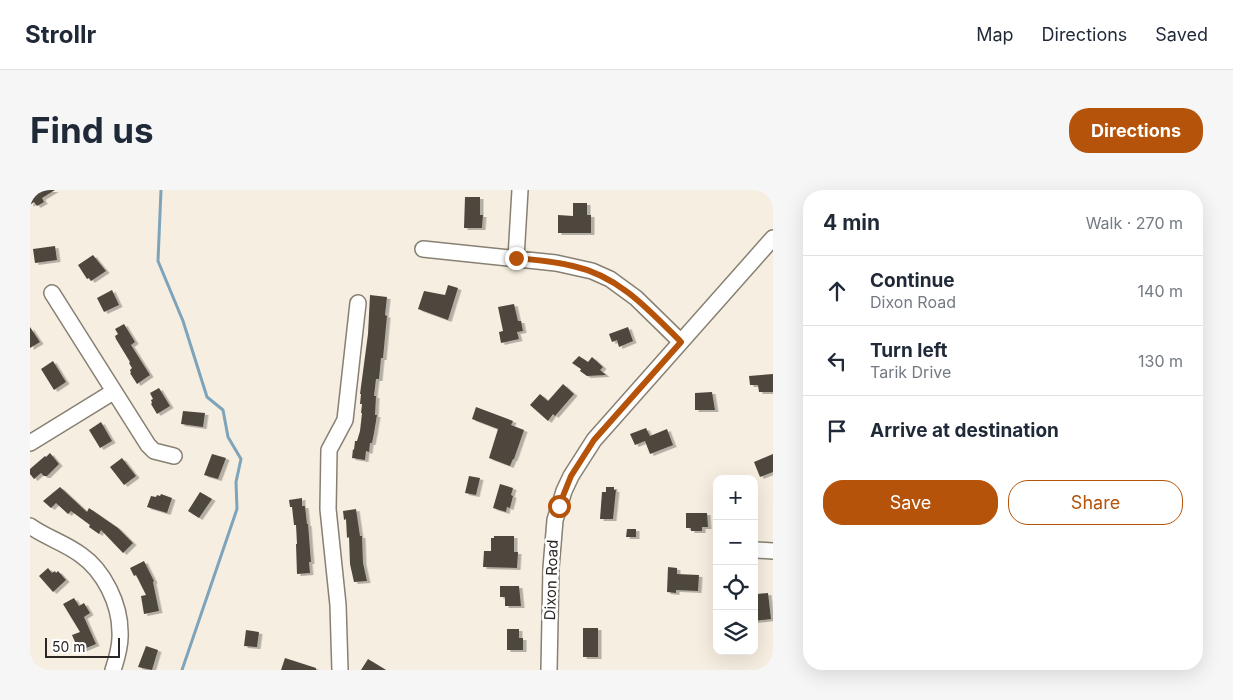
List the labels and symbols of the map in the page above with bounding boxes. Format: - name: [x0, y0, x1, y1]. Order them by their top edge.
- route end: [505, 247, 528, 270]
- route start: [548, 495, 571, 518]
- street label: Dixon Road: [540, 539, 562, 621]
- scale bar: [45, 635, 120, 658]

